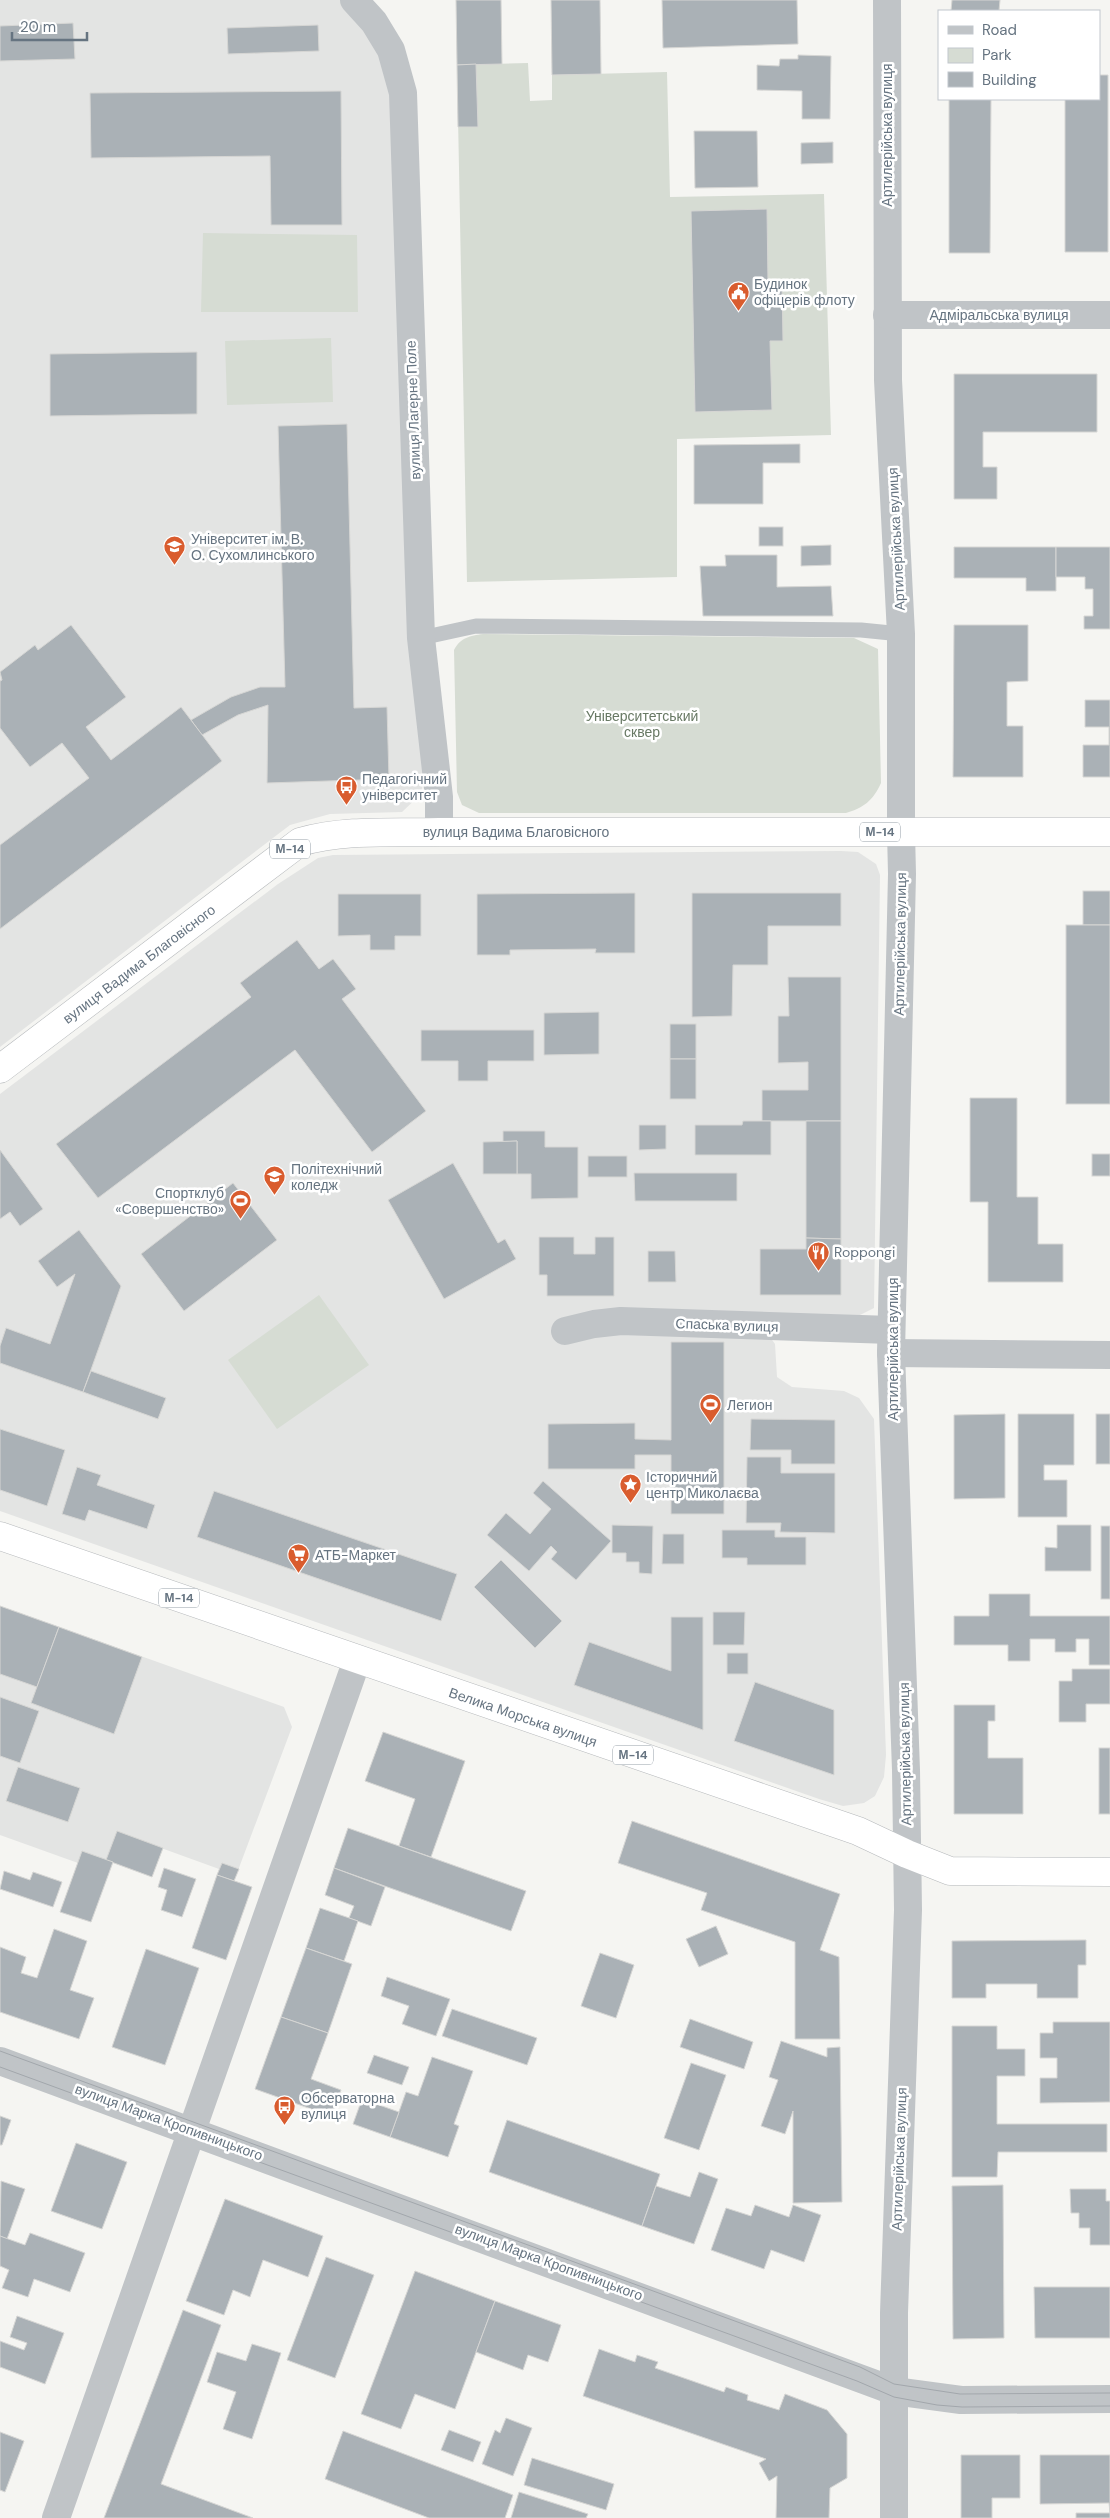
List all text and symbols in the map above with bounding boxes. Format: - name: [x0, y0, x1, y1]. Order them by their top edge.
- scale bar: [12, 10, 88, 42]
- legend: [938, 10, 1100, 100]
- text: 20 m: [20, 17, 56, 37]
- text: Road: [982, 20, 1017, 40]
- text: Park: [982, 45, 1012, 65]
- street label: Артилерійська вулиця: [878, 63, 896, 207]
- text: Building: [982, 70, 1037, 90]
- place label: Будинок офіцерів флоту: [754, 275, 855, 309]
- public building icon: Будинок офіцерів флоту: [726, 280, 750, 311]
- street label: Адміральська вулиця: [930, 306, 1068, 324]
- street label: вулиця Лагерне Поле: [402, 340, 424, 480]
- street label: Артилерійська вулиця: [883, 467, 909, 611]
- place label: Університет ім. В. О. Сухомлинського: [191, 530, 315, 564]
- school or university icon: Університет ім. В. О. Сухомлинського: [163, 535, 187, 566]
- park label: Університетський сквер: [586, 707, 698, 741]
- place label: Педагогічний університет: [362, 770, 447, 804]
- bus stop icon: Педагогічний університет: [334, 775, 358, 806]
- road number: М-14: [860, 822, 900, 842]
- street label: вулиця Вадима Благовісного: [423, 823, 610, 841]
- road number: М-14: [270, 840, 310, 859]
- street label: Артилерійська вулиця: [890, 872, 910, 1016]
- street label: вулиця Вадима Благовісного: [59, 901, 219, 1027]
- place label: Політехнічний коледж: [291, 1160, 382, 1194]
- school or university icon: Політехнічний коледж: [263, 1165, 287, 1196]
- place label: Спортклуб «Совершенство»: [115, 1184, 224, 1218]
- sports icon: Спортклуб «Совершенство»: [228, 1189, 252, 1220]
- restaurant icon: Roppongi: [806, 1240, 830, 1271]
- place label: Roppongi: [834, 1243, 895, 1261]
- street label: Артилерійська вулиця: [884, 1277, 902, 1421]
- street label: Спаська вулиця: [675, 1314, 779, 1336]
- sports icon: Легион: [699, 1393, 723, 1424]
- place label: Легион: [727, 1396, 772, 1414]
- place label: Історичний центр Миколаєва: [646, 1468, 759, 1502]
- place icon: Історичний центр Миколаєва: [618, 1473, 642, 1504]
- supermarket icon: АТБ-Маркет: [287, 1543, 311, 1574]
- place label: АТБ-Маркет: [315, 1546, 397, 1564]
- road number: М-14: [159, 1589, 199, 1608]
- street label: Артилерійська вулиця: [895, 1682, 915, 1826]
- street label: Велика Морська вулиця: [446, 1683, 600, 1751]
- road number: М-14: [613, 1746, 653, 1764]
- street label: вулиця Марка Кропивницького: [73, 2080, 266, 2164]
- street label: Артилерійська вулиця: [888, 2087, 910, 2231]
- place label: Обсерваторна вулиця: [301, 2089, 395, 2123]
- bus stop icon: Обсерваторна вулиця: [273, 2094, 297, 2125]
- street label: вулиця Марка Кропивницького: [453, 2220, 646, 2304]

